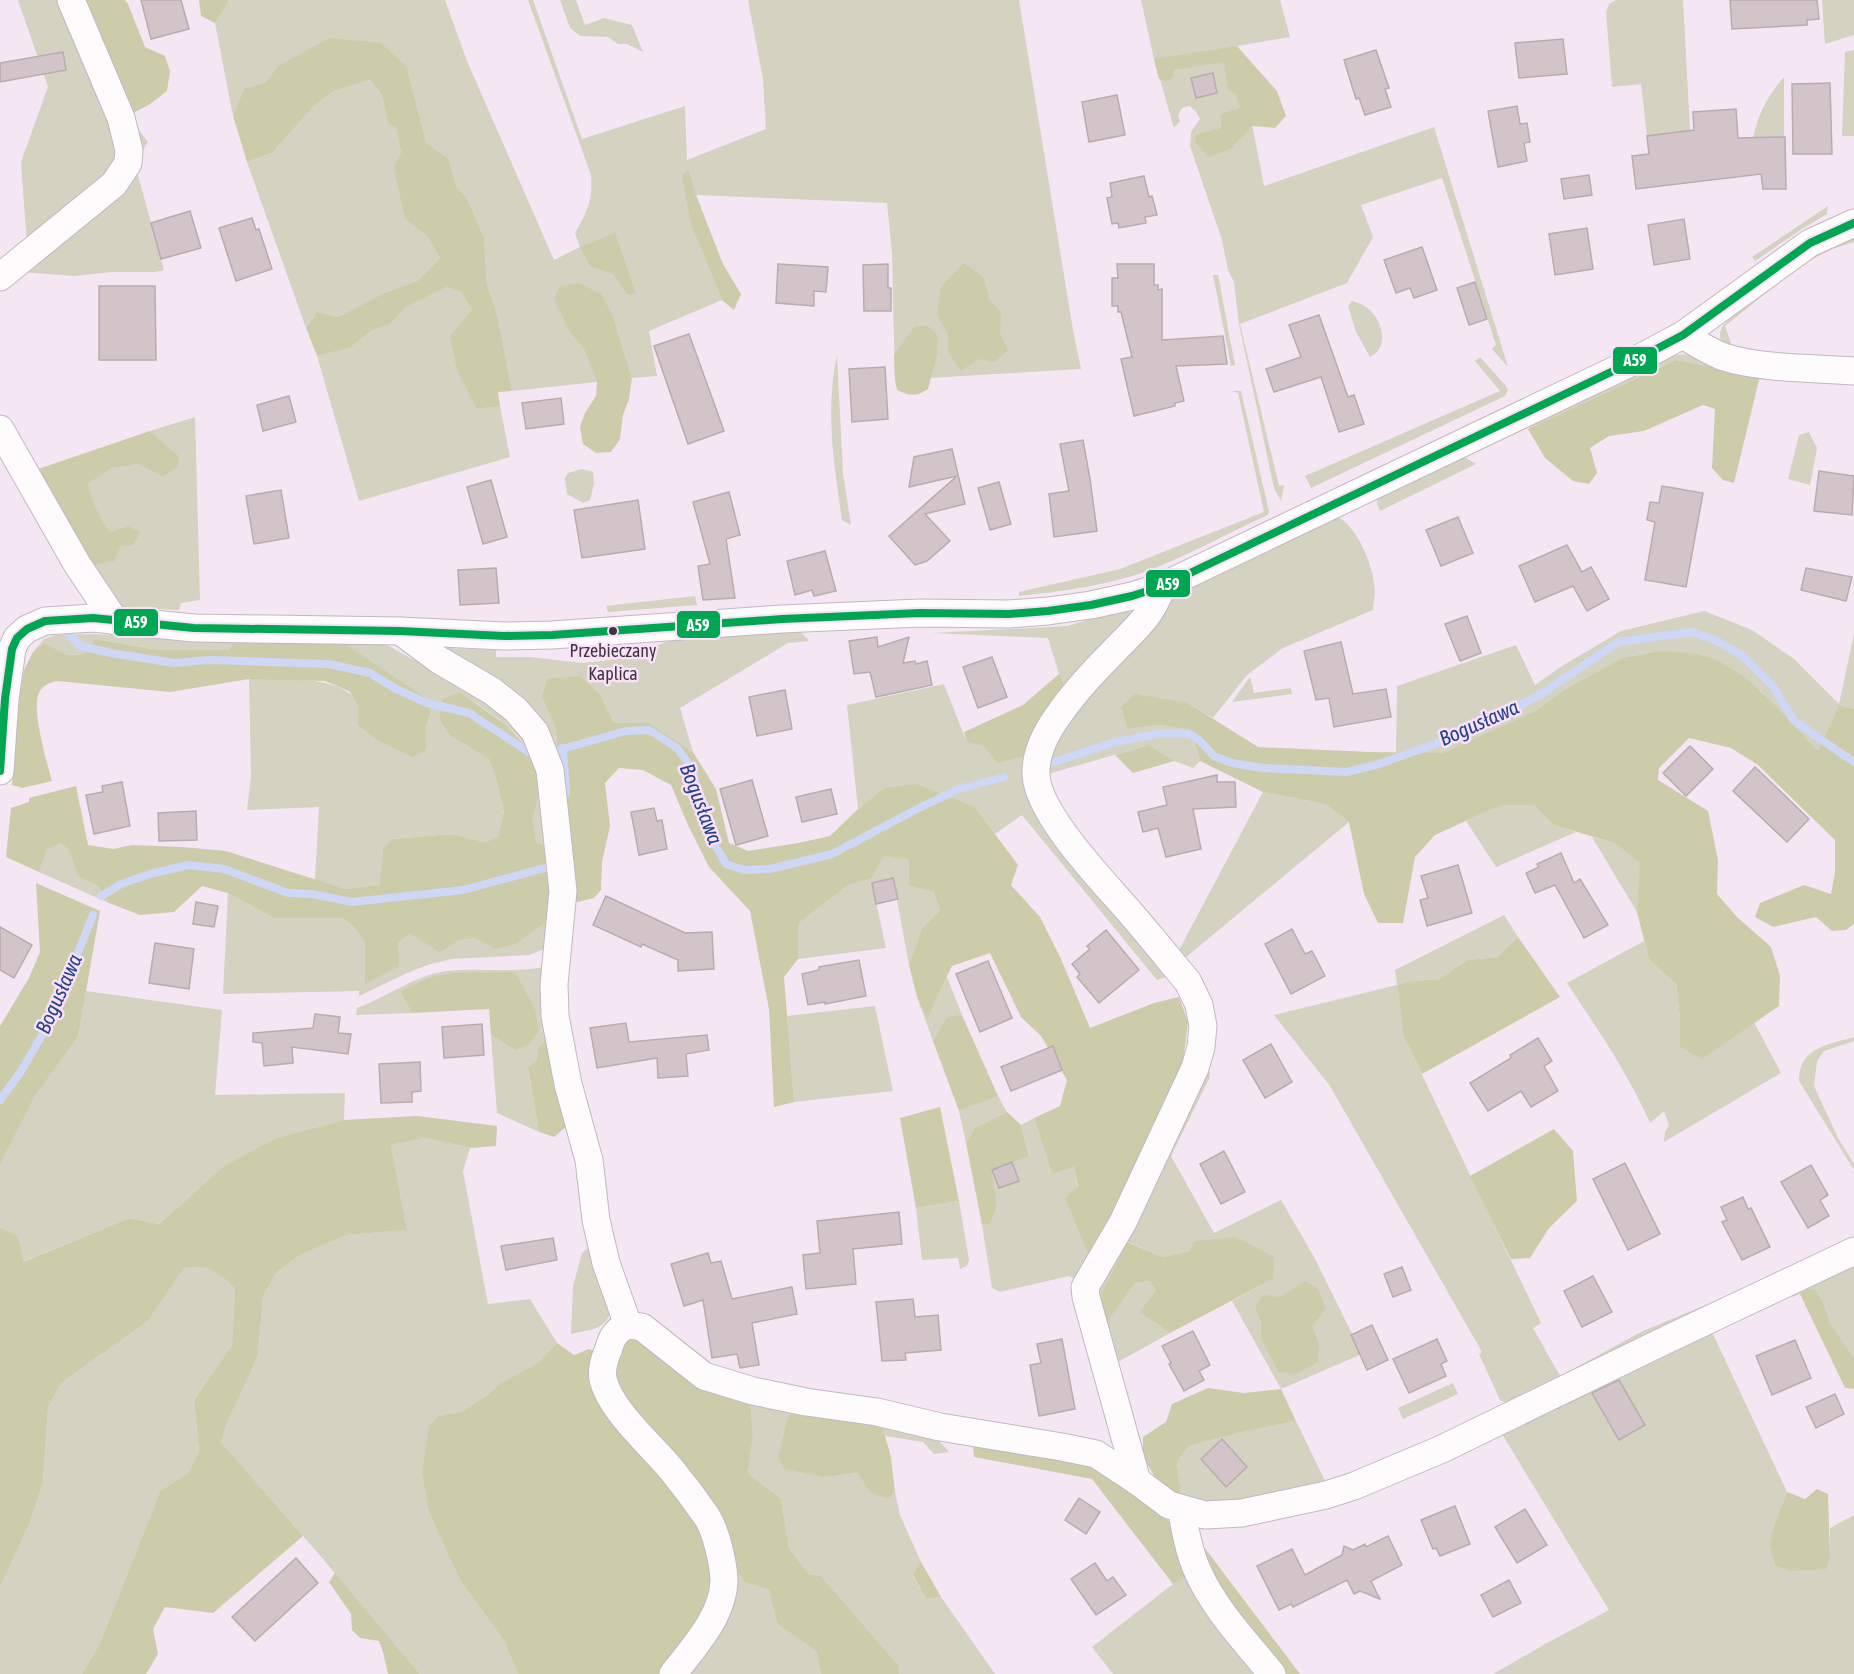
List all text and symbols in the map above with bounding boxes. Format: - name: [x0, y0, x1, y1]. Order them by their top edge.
- line badge: A59: [1612, 346, 1658, 375]
- text: A59: [1623, 351, 1647, 369]
- line badge: A59: [1145, 569, 1191, 598]
- text: A59: [1156, 575, 1180, 593]
- line badge: A59: [113, 608, 159, 637]
- line badge: A59: [676, 610, 721, 639]
- text: A59: [124, 613, 148, 631]
- text: A59: [686, 616, 710, 634]
- marker: Przebieczany Kaplica: [607, 625, 619, 637]
- place label: Przebieczany Kaplica: [569, 640, 657, 684]
- water label: Bogusława: [1435, 694, 1522, 750]
- water label: Bogusława: [676, 760, 728, 848]
- water label: Bogusława: [30, 950, 86, 1037]

